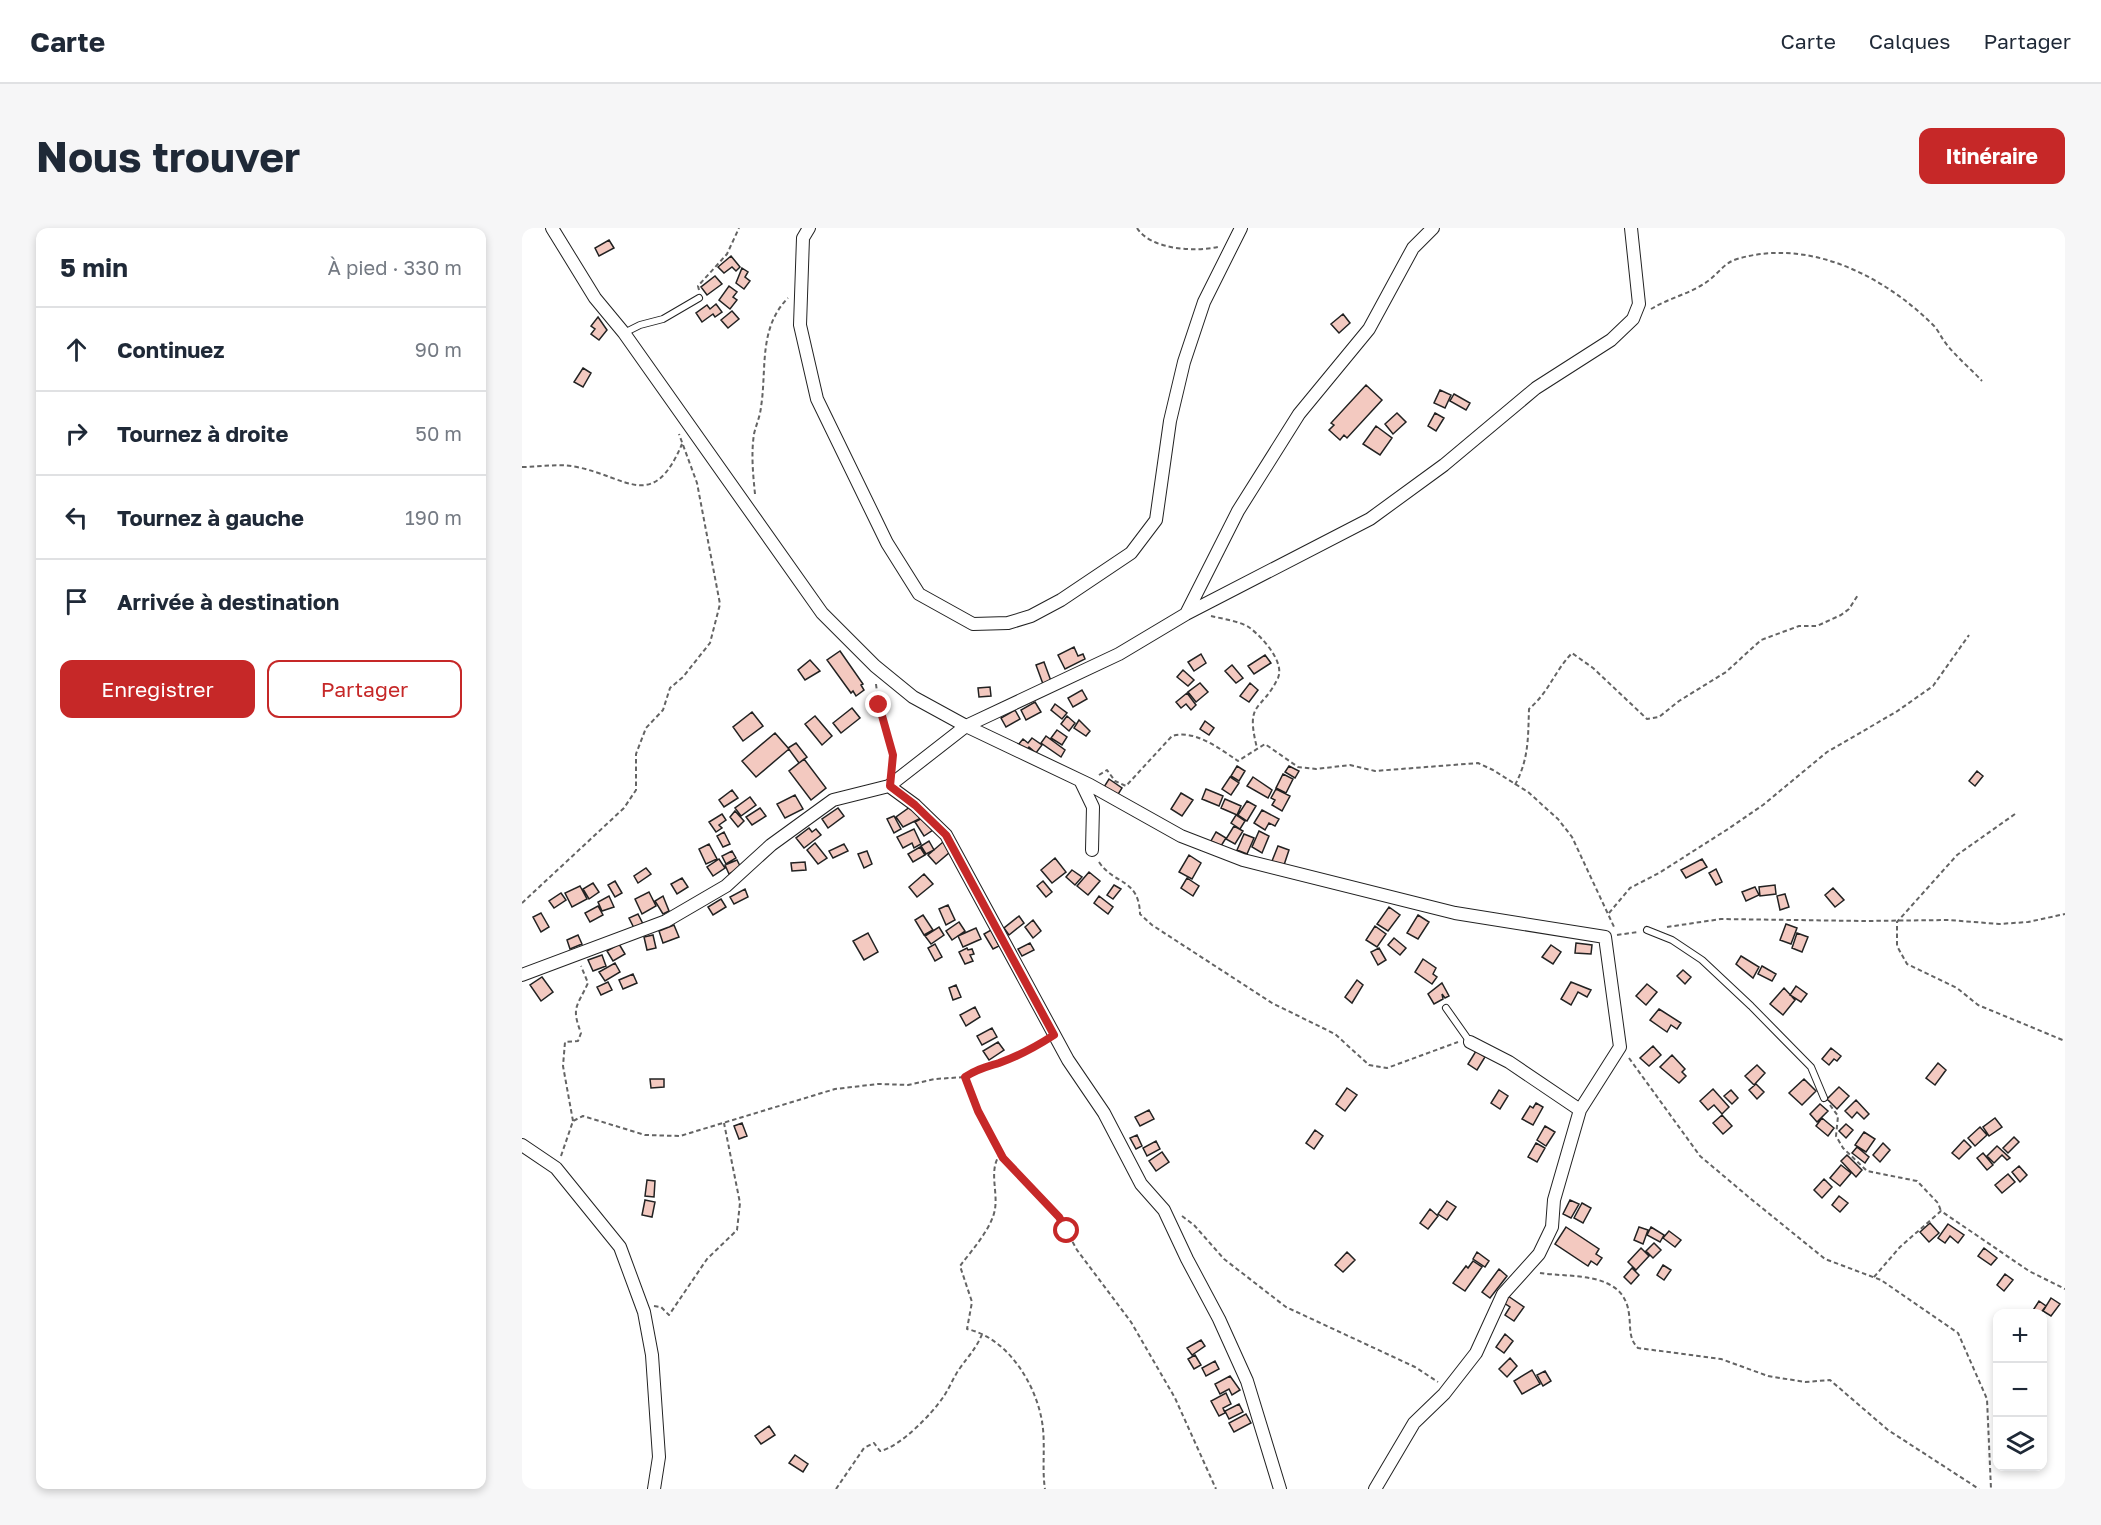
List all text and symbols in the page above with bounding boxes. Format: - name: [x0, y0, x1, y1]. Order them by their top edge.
- text: Carte: [30, 25, 105, 58]
- text: Carte: [1780, 28, 1836, 54]
- text: Calques: [1869, 28, 1950, 54]
- text: Partager: [1983, 28, 2071, 54]
- button: Itinéraire: [1919, 128, 2065, 184]
- text: Nous trouver: [36, 131, 300, 181]
- text: 5 min: [60, 252, 128, 283]
- text: À pied · 330 m: [328, 255, 462, 279]
- icon: ahead: [60, 333, 93, 366]
- text: Continuez: [117, 336, 224, 363]
- text: 90 m: [415, 337, 462, 361]
- icon: right: [60, 417, 93, 450]
- text: Tournez à droite: [117, 420, 288, 447]
- text: 50 m: [415, 421, 462, 445]
- icon: left: [60, 501, 93, 534]
- text: Tournez à gauche: [117, 504, 304, 531]
- text: 190 m: [405, 505, 462, 529]
- icon: arrive: [60, 585, 93, 618]
- text: Arrivée à destination: [117, 588, 339, 615]
- button: Enregistrer: [60, 660, 255, 718]
- button: Partager: [267, 660, 462, 718]
- route end: [865, 691, 891, 717]
- route start: [1053, 1217, 1079, 1243]
- map controls: [1993, 1309, 2047, 1471]
- button: +: [1993, 1309, 2047, 1363]
- button: −: [1993, 1363, 2047, 1417]
- button: layers: [1993, 1417, 2047, 1471]

